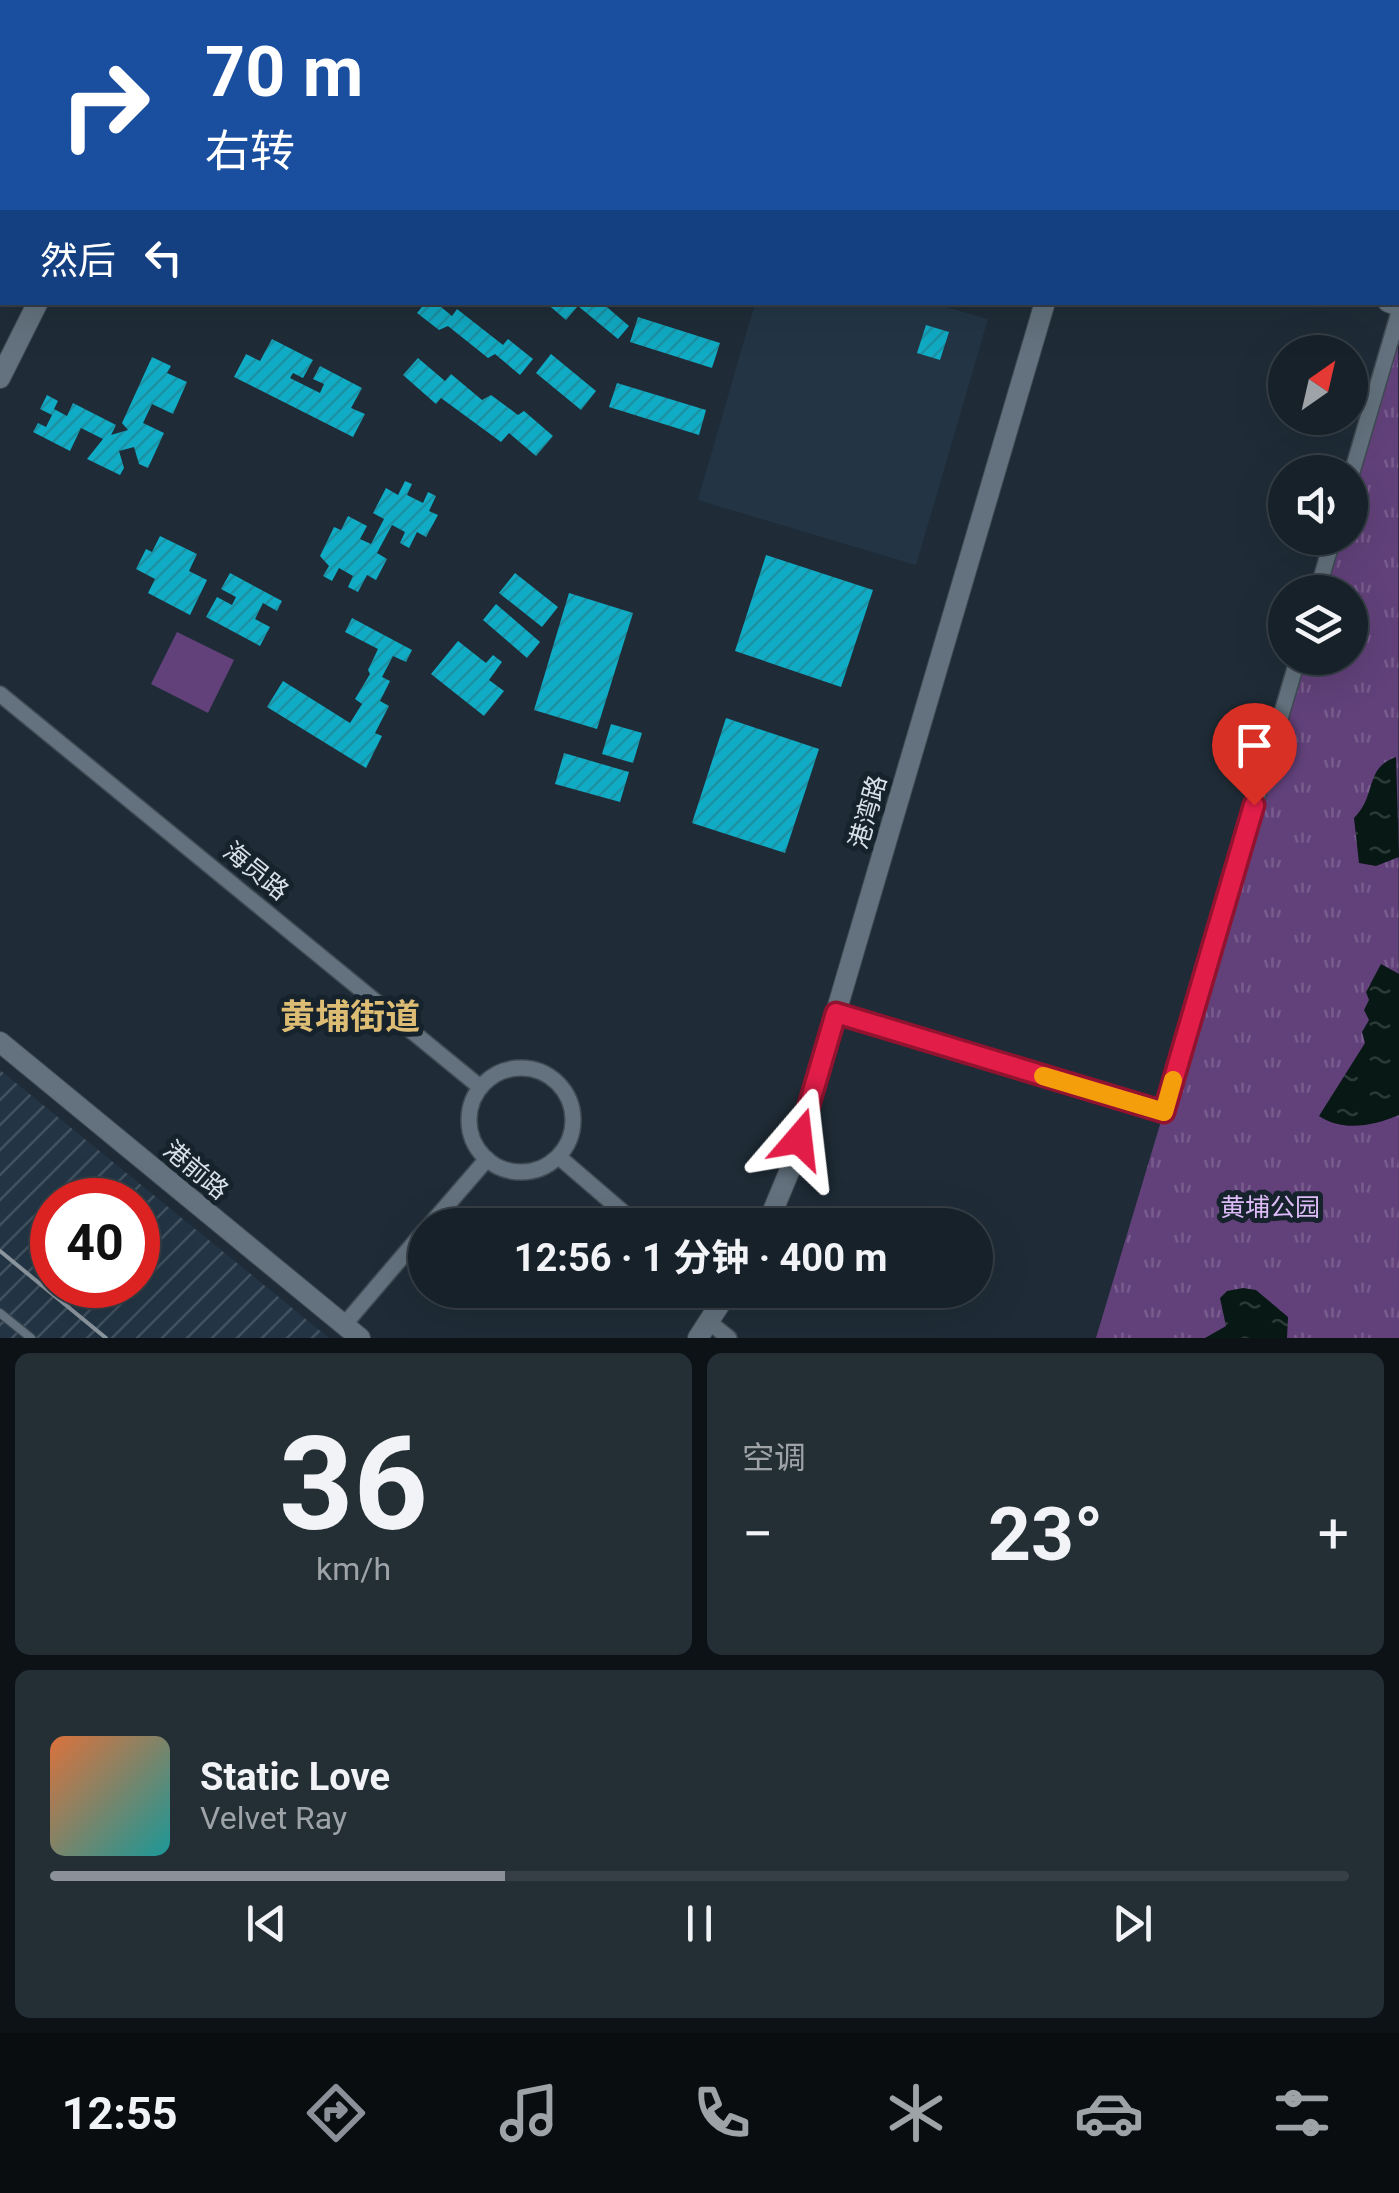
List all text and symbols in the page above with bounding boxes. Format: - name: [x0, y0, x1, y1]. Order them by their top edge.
- text: 70 m: [205, 31, 363, 113]
- icon: right: [40, 40, 170, 170]
- text: 右转: [205, 125, 295, 178]
- icon: left: [136, 230, 191, 285]
- text: 然后: [40, 239, 116, 283]
- north arrow: [1268, 335, 1368, 435]
- map controls: [1268, 335, 1368, 675]
- button: sound: [1268, 455, 1368, 555]
- button: layers: [1268, 575, 1368, 675]
- pin: [1212, 703, 1297, 806]
- icon: arrive: [1227, 718, 1282, 773]
- street label: 港湾路: [844, 772, 892, 852]
- street label: 海员路: [218, 836, 294, 906]
- district label: 黄埔街道: [280, 997, 420, 1038]
- position arrow: [747, 1087, 851, 1191]
- street label: 港前路: [158, 1135, 234, 1205]
- speed limit sign: 40: [30, 1178, 160, 1308]
- park label: 黄埔公园: [1220, 1193, 1320, 1222]
- text: 12:56 · 1 分钟 · 400 m: [514, 1236, 887, 1280]
- text: 36: [279, 1408, 428, 1561]
- text: 空调: [742, 1439, 806, 1477]
- text: 23°: [988, 1490, 1103, 1578]
- text: −: [742, 1502, 773, 1566]
- text: +: [1318, 1502, 1349, 1566]
- text: km/h: [316, 1550, 391, 1588]
- text: Static Love: [200, 1755, 390, 1799]
- text: Velvet Ray: [200, 1799, 347, 1837]
- icon: previous: [239, 1896, 294, 1951]
- icon: pause: [672, 1896, 727, 1951]
- icon: next: [1105, 1896, 1160, 1951]
- icon: directions: [301, 2078, 371, 2148]
- icon: music: [494, 2078, 564, 2148]
- icon: phone: [687, 2078, 757, 2148]
- icon: climate: [881, 2078, 951, 2148]
- icon: car: [1074, 2078, 1144, 2148]
- icon: filters: [1267, 2078, 1337, 2148]
- text: 12:55: [62, 2087, 178, 2140]

